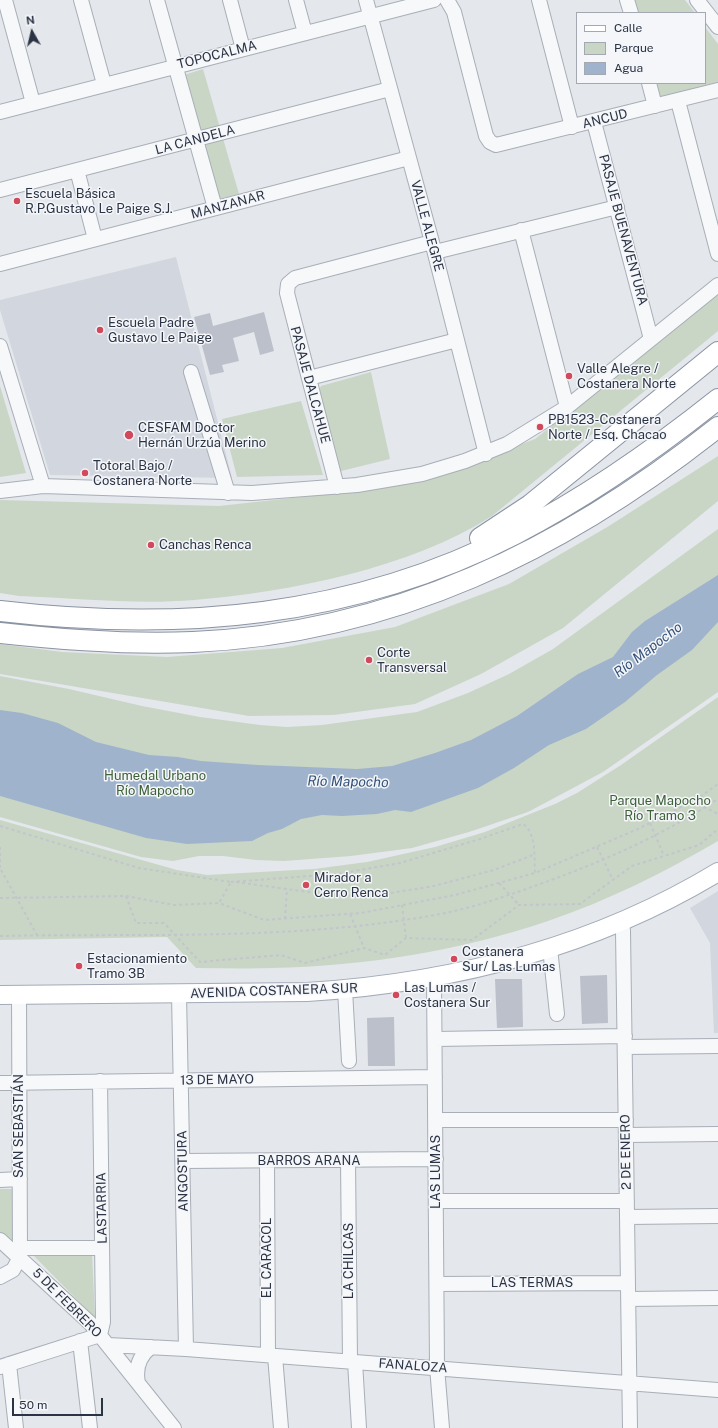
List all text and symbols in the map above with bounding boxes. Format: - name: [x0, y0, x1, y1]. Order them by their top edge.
- north arrow: [12, 12, 52, 52]
- legend: [576, 12, 706, 84]
- text: N: [25, 14, 35, 27]
- text: Calle: [614, 21, 642, 35]
- street label: TOPOCALMA: [176, 38, 258, 72]
- text: Parque: [614, 41, 654, 55]
- text: Agua: [614, 61, 643, 75]
- street label: ANCUD: [581, 106, 629, 132]
- street label: LA CANDELA: [153, 122, 237, 158]
- street label: PASAJE BUENAVENTURA: [595, 153, 651, 307]
- street label: VALLE ALEGRE: [407, 179, 447, 273]
- place label: Escuela Básica R.P.Gustavo Le Paige S.J.: [25, 186, 173, 217]
- street label: MANZANAR: [189, 188, 267, 222]
- marker: Escuela Básica R.P.Gustavo Le Paige S.J.: [12, 196, 22, 206]
- place label: Escuela Padre Gustavo Le Paige: [108, 315, 212, 346]
- marker: Escuela Padre Gustavo Le Paige: [95, 325, 105, 335]
- street label: PASAJE DALCAHUE: [287, 325, 333, 445]
- place label: Valle Alegre / Costanera Norte: [577, 361, 676, 392]
- marker: Valle Alegre / Costanera Norte: [564, 371, 574, 381]
- place label: PB1523-Costanera Norte / Esq. Chacao: [548, 412, 667, 443]
- place label: CESFAM Doctor Hernán Urzúa Merino: [138, 420, 266, 451]
- marker: PB1523-Costanera Norte / Esq. Chacao: [535, 422, 545, 432]
- marker: CESFAM Doctor Hernán Urzúa Merino: [123, 429, 135, 441]
- place label: Totoral Bajo / Costanera Norte: [93, 458, 192, 489]
- marker: Totoral Bajo / Costanera Norte: [80, 468, 90, 478]
- place label: Canchas Renca: [159, 537, 251, 553]
- marker: Canchas Renca: [146, 540, 156, 550]
- water label: Río Mapocho: [611, 619, 685, 681]
- place label: Corte Transversal: [377, 645, 447, 676]
- marker: Corte Transversal: [364, 655, 374, 665]
- park label: Humedal Urbano Río Mapocho: [104, 768, 206, 799]
- water label: Río Mapocho: [307, 773, 389, 791]
- park label: Parque Mapocho Río Tramo 3: [609, 793, 711, 824]
- place label: Mirador a Cerro Renca: [314, 870, 388, 901]
- marker: Mirador a Cerro Renca: [301, 880, 311, 890]
- place label: Costanera Sur/ Las Lumas: [462, 944, 555, 975]
- place label: Estacionamiento Tramo 3B: [87, 951, 187, 982]
- marker: Costanera Sur/ Las Lumas: [449, 954, 459, 964]
- marker: Estacionamiento Tramo 3B: [74, 961, 84, 971]
- street label: AVENIDA COSTANERA SUR: [190, 980, 358, 1002]
- place label: Las Lumas / Costanera Sur: [404, 980, 490, 1011]
- marker: Las Lumas / Costanera Sur: [391, 990, 401, 1000]
- street label: 13 DE MAYO: [180, 1072, 254, 1088]
- street label: SAN SEBASTIÁN: [11, 1074, 27, 1178]
- street label: 2 DE ENERO: [618, 1114, 634, 1190]
- street label: ANGOSTURA: [174, 1130, 192, 1212]
- street label: LAS LUMAS: [428, 1135, 444, 1209]
- street label: BARROS ARANA: [257, 1153, 361, 1169]
- street label: LASTARRIA: [94, 1172, 110, 1244]
- street label: EL CARACOL: [259, 1218, 275, 1298]
- street label: LA CHILCAS: [341, 1223, 357, 1299]
- street label: 5 DE FEBRERO: [29, 1265, 105, 1341]
- street label: LAS TERMAS: [491, 1275, 573, 1291]
- street label: FANALOZA: [378, 1356, 448, 1376]
- scale bar: [14, 1390, 105, 1416]
- text: 50 m: [19, 1398, 47, 1412]

